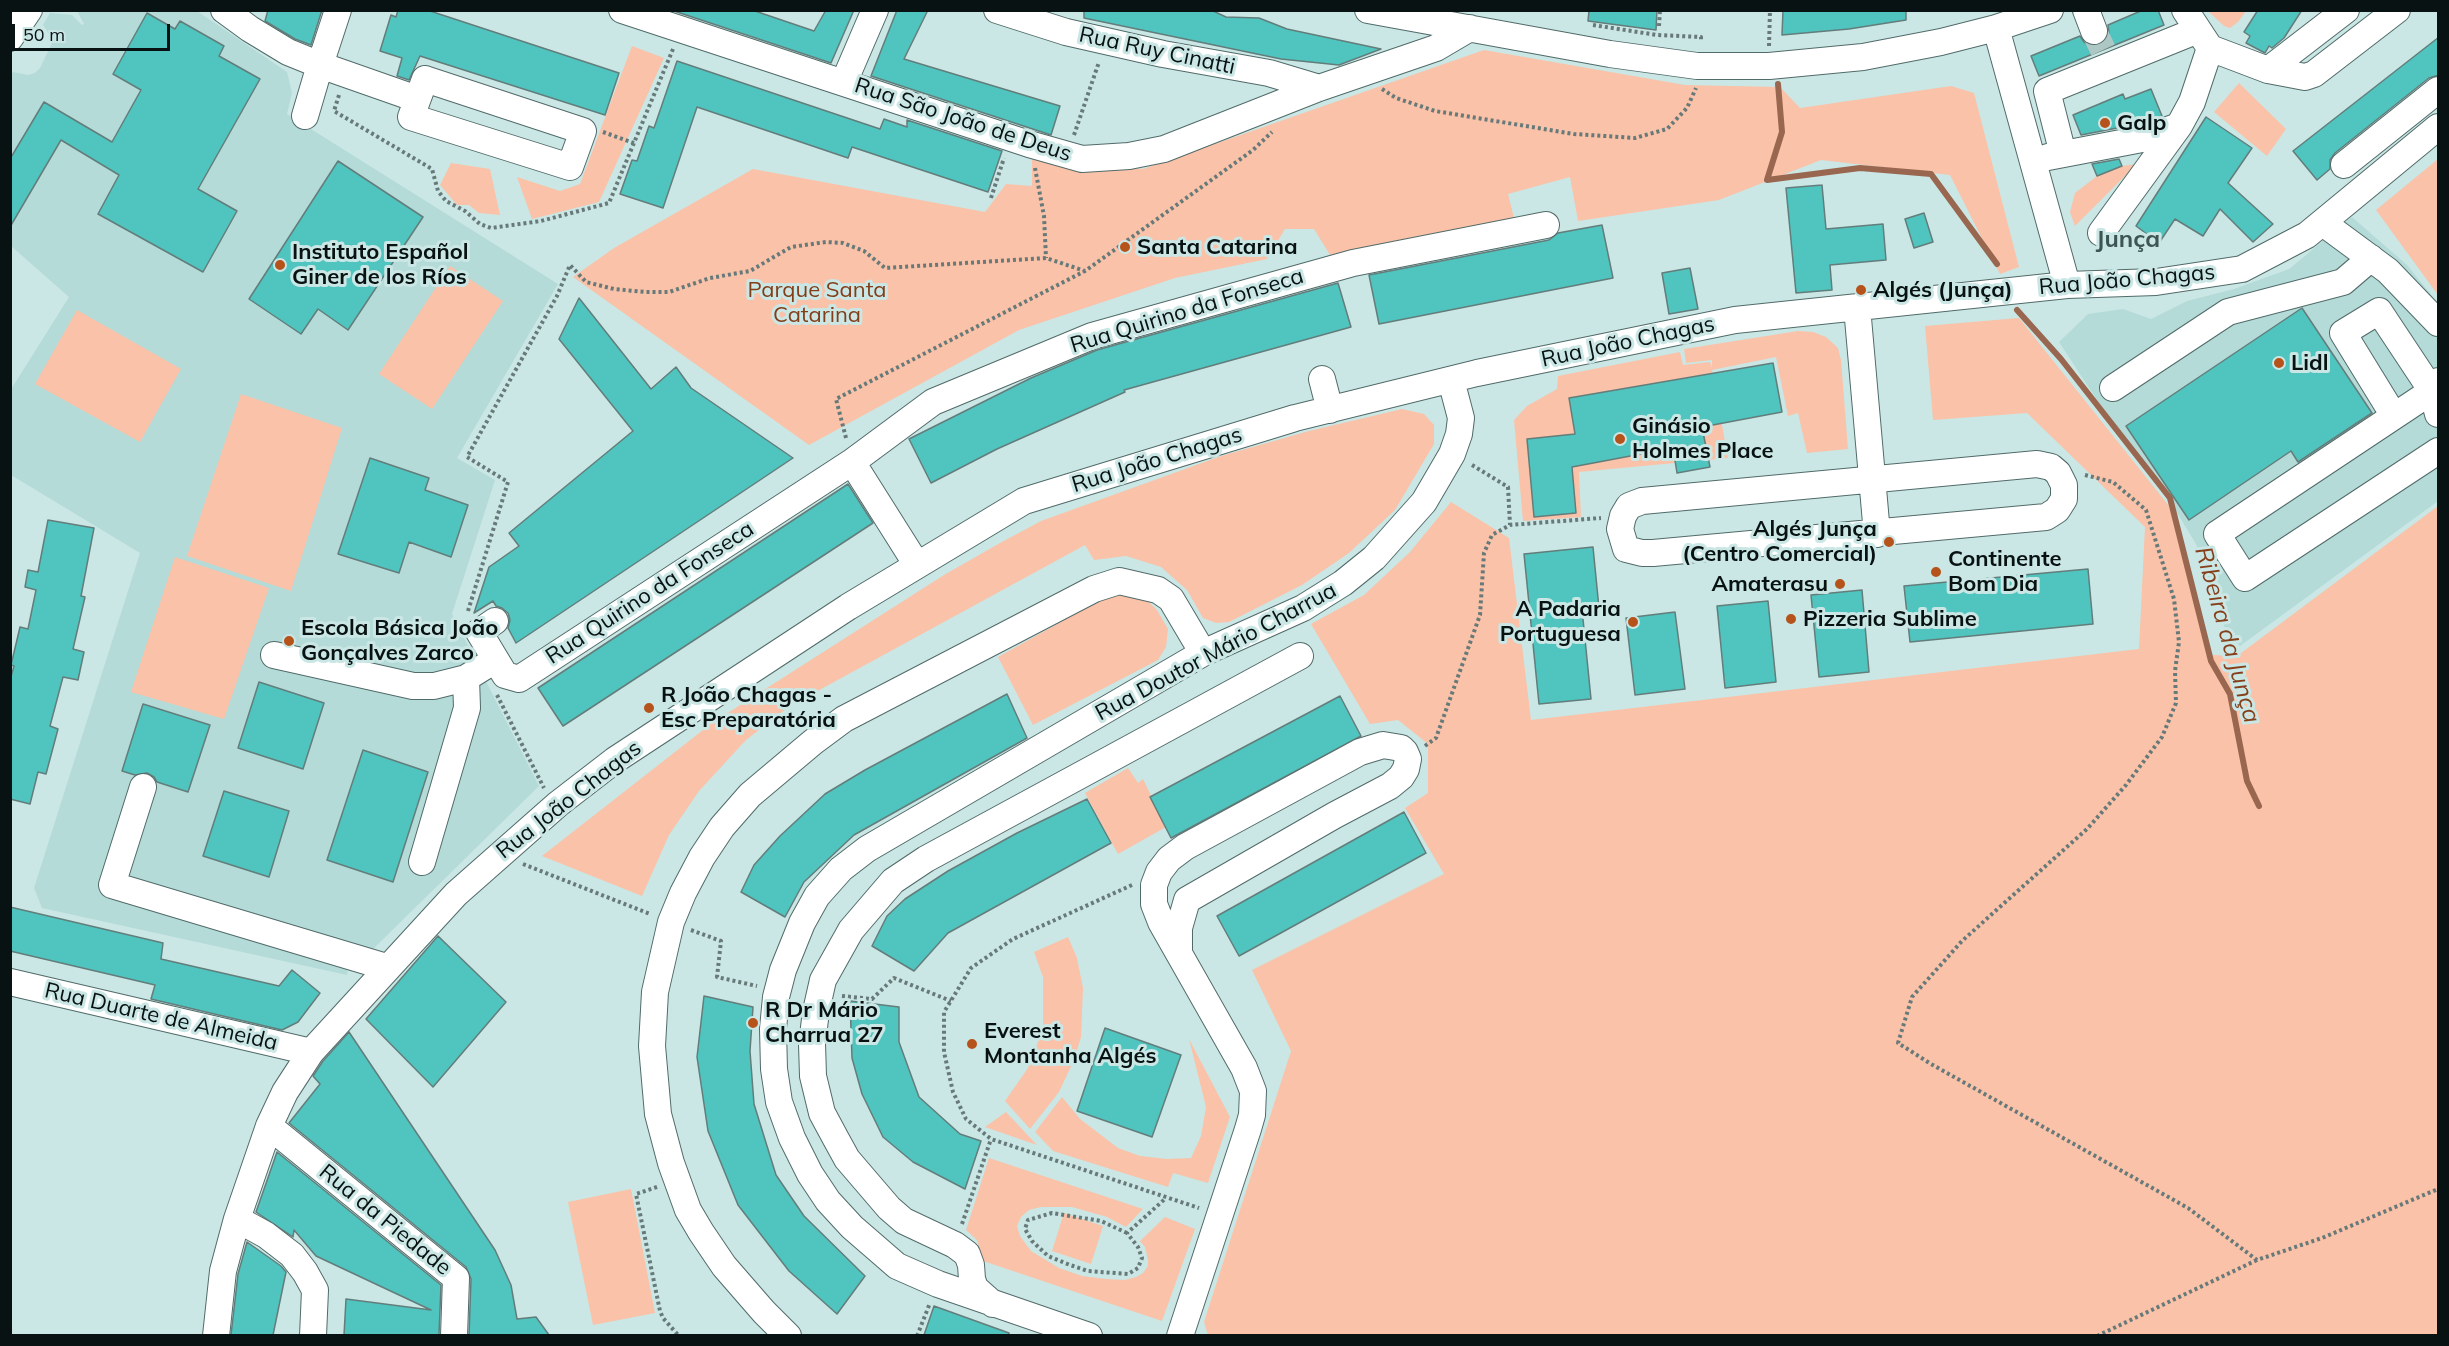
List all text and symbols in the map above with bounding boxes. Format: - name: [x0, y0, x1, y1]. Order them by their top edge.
- scale bar: [15, 12, 172, 50]
- street label: Rua Ruy Cinatti: [1077, 22, 1237, 80]
- text: 50 m: [23, 23, 65, 46]
- street label: Rua São João de Deus: [851, 72, 1075, 168]
- place label: Galp: [2117, 110, 2166, 136]
- marker: Galp: [2098, 116, 2112, 130]
- district label: Junça: [2096, 226, 2160, 254]
- place label: Santa Catarina: [1137, 234, 1298, 260]
- place label: Instituto Español Giner de los Ríos: [292, 239, 469, 290]
- marker: Santa Catarina: [1118, 240, 1132, 254]
- marker: Instituto Español Giner de los Ríos: [273, 258, 287, 272]
- street label: Rua João Chagas: [2038, 259, 2216, 301]
- street label: Rua Quirino da Fonseca: [1067, 263, 1307, 359]
- park label: Parque Santa Catarina: [747, 277, 887, 328]
- place label: Algés (Junça): [1873, 277, 2013, 303]
- marker: Algés (Junça): [1854, 283, 1868, 297]
- street label: Rua João Chagas: [1539, 311, 1717, 373]
- place label: Lidl: [2291, 350, 2328, 376]
- marker: Lidl: [2272, 356, 2286, 370]
- place label: Ginásio Holmes Place: [1632, 413, 1774, 464]
- street label: Rua João Chagas: [1069, 422, 1245, 498]
- marker: Ginásio Holmes Place: [1613, 432, 1627, 446]
- street label: Rua Quirino da Fonseca: [541, 516, 759, 670]
- place label: Algés Junça (Centro Comercial): [1682, 516, 1877, 568]
- marker: Algés Junça (Centro Comercial): [1882, 535, 1896, 549]
- water label: Ribeira da Junça: [2188, 544, 2266, 726]
- place label: Continente Bom Dia: [1948, 546, 2062, 598]
- marker: Continente Bom Dia: [1929, 565, 1943, 579]
- place label: Amaterasu: [1711, 571, 1828, 597]
- street label: Rua Doutor Mário Charrua: [1091, 577, 1341, 727]
- marker: Amaterasu: [1833, 577, 1847, 591]
- place label: A Padaria Portuguesa: [1500, 596, 1621, 648]
- place label: Pizzeria Sublime: [1803, 606, 1977, 632]
- marker: Pizzeria Sublime: [1784, 612, 1798, 626]
- place label: Escola Básica João Gonçalves Zarco: [301, 615, 498, 666]
- marker: A Padaria Portuguesa: [1626, 615, 1640, 629]
- marker: Escola Básica João Gonçalves Zarco: [282, 634, 296, 648]
- place label: R João Chagas - Esc Preparatória: [661, 682, 836, 734]
- marker: R João Chagas - Esc Preparatória: [642, 701, 656, 715]
- street label: Rua João Chagas: [491, 735, 647, 865]
- street label: Rua Duarte de Almeida: [42, 977, 280, 1057]
- place label: R Dr Mário Charrua 27: [765, 997, 883, 1048]
- marker: R Dr Mário Charrua 27: [746, 1016, 760, 1030]
- place label: Everest Montanha Algés: [984, 1018, 1157, 1070]
- marker: Everest Montanha Algés: [965, 1037, 979, 1051]
- street label: Rua da Piedade: [314, 1159, 456, 1281]

